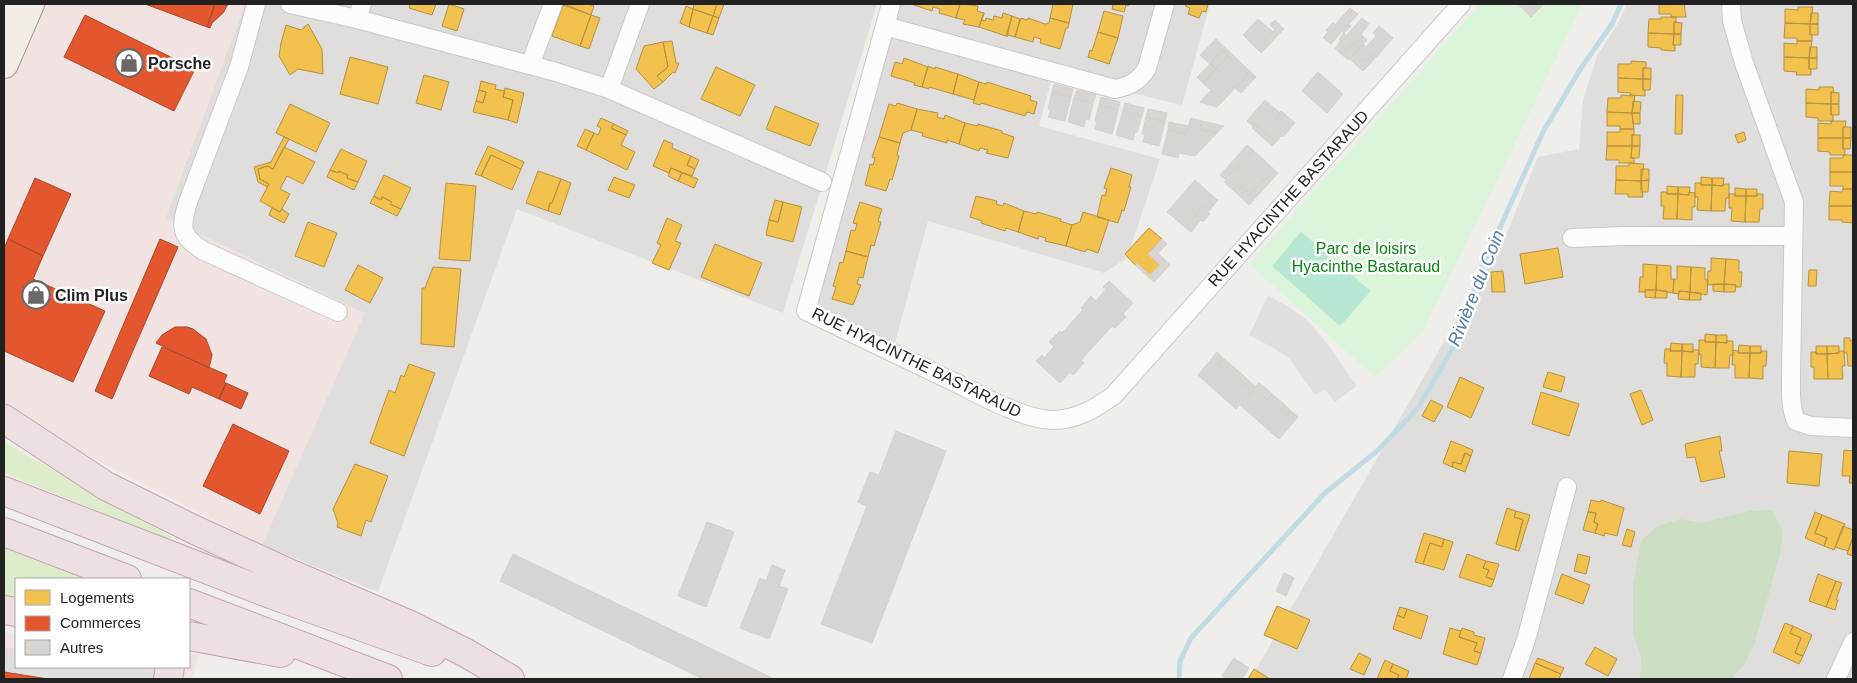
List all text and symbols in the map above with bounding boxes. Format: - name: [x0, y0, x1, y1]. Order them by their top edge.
- shop icon: Porsche: [114, 48, 144, 78]
- place label: Porsche: [148, 55, 211, 72]
- street label: RUE HYACINTHE BASTARAUD: [1205, 107, 1372, 290]
- water label: Rivière du Coin: [1444, 227, 1508, 349]
- park label: Parc de loisirs Hyacinthe Bastaraud: [1292, 240, 1440, 275]
- shop icon: Clim Plus: [21, 280, 51, 310]
- place label: Clim Plus: [55, 287, 128, 304]
- street label: RUE HYACINTHE BASTARAUD: [809, 304, 1024, 421]
- legend: [15, 578, 190, 668]
- text: Logements: [60, 589, 134, 606]
- text: Commerces: [60, 614, 141, 631]
- text: Autres: [60, 639, 103, 656]

